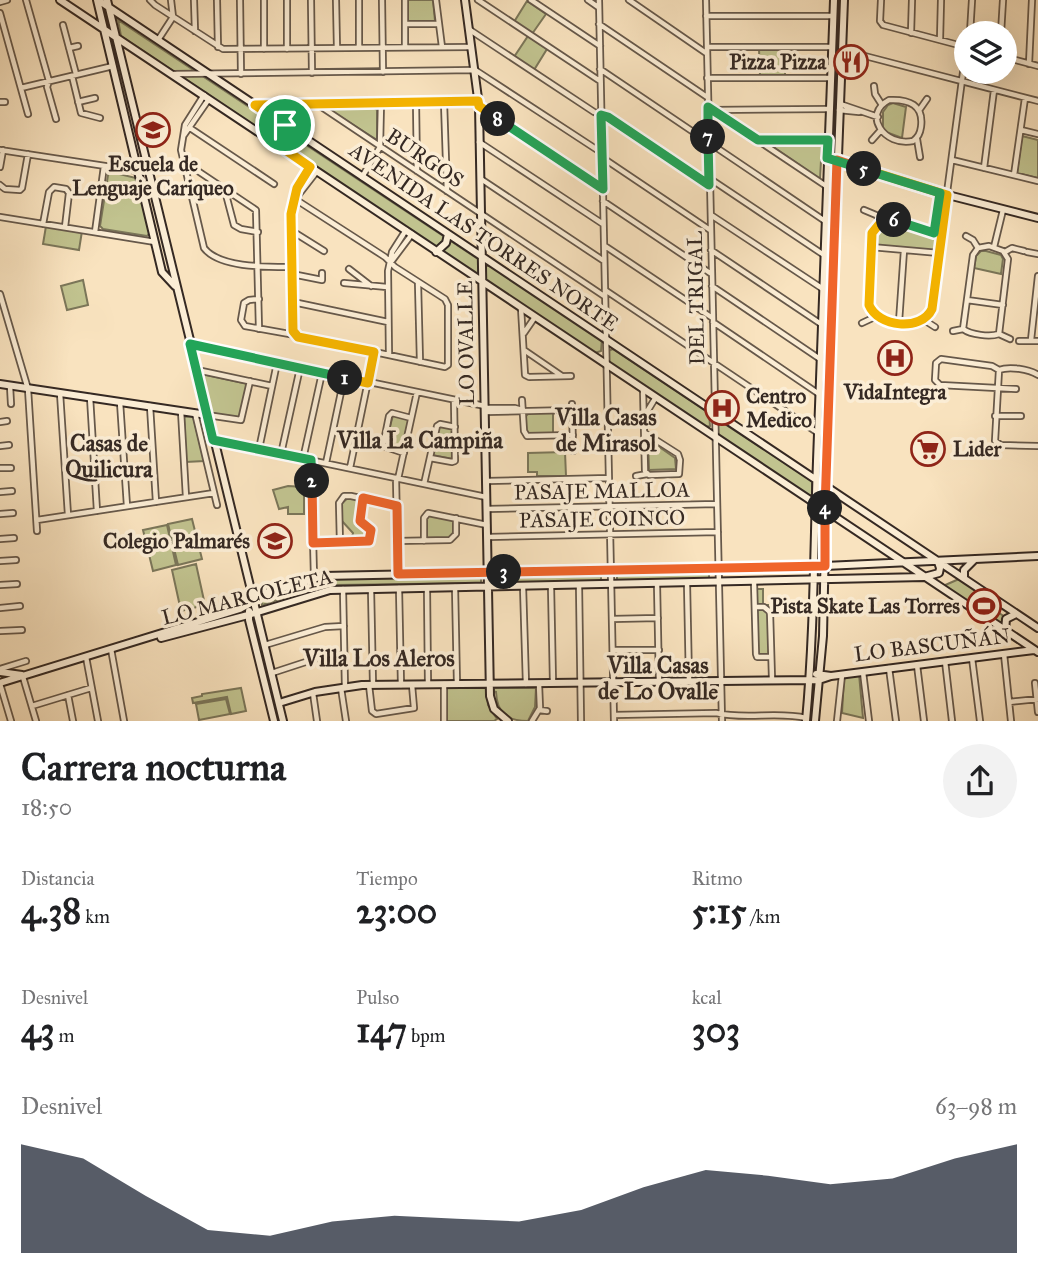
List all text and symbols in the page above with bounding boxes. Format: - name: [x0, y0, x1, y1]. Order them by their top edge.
- map controls: [954, 21, 1017, 84]
- button: layers: [954, 21, 1017, 84]
- restaurant icon: Pizza Pizza: [832, 43, 870, 81]
- place label: Pizza Pizza: [729, 49, 827, 75]
- pin: [255, 95, 315, 155]
- pin: 8: [480, 102, 516, 136]
- icon: arrive: [266, 106, 304, 144]
- text: 8: [492, 107, 503, 130]
- school or university icon: Escuela de Lenguaje Cariqueo: [134, 111, 172, 149]
- pin: 7: [690, 120, 726, 154]
- street label: BURGOS: [381, 123, 469, 193]
- text: 7: [702, 125, 713, 148]
- street label: AVENIDA LAS TORRES NORTE: [343, 136, 624, 337]
- place label: Escuela de Lenguaje Cariqueo: [72, 151, 234, 201]
- pin: 5: [846, 152, 882, 186]
- text: 5: [859, 157, 868, 180]
- pin: 6: [876, 202, 912, 238]
- text: 6: [889, 208, 898, 231]
- street label: DEL TRIGAL: [682, 230, 710, 365]
- street label: LO OVALLE: [452, 280, 480, 406]
- hospital icon: VidaIntegra: [876, 339, 914, 377]
- pin: 1: [328, 360, 362, 396]
- text: 1: [341, 366, 348, 389]
- place label: VidaIntegra: [843, 379, 947, 405]
- place label: Centro Medico: [746, 383, 812, 433]
- hospital icon: Centro Medico: [703, 389, 741, 427]
- district label: Villa Casas de Mirasol: [554, 403, 657, 457]
- district label: Villa La Campiña: [336, 426, 504, 455]
- district label: Casas de Quilicura: [65, 429, 154, 483]
- supermarket icon: Lider: [909, 430, 947, 468]
- place label: Lider: [953, 436, 1002, 462]
- pin: 2: [294, 463, 330, 498]
- text: 2: [307, 469, 316, 492]
- street label: PASAJE MALLOA: [514, 476, 690, 506]
- pin: 4: [808, 490, 842, 526]
- text: 4: [819, 496, 830, 519]
- street label: PASAJE COINCO: [519, 505, 685, 533]
- school or university icon: Colegio Palmarés: [256, 522, 294, 560]
- place label: Colegio Palmarés: [103, 528, 250, 554]
- pin: 3: [486, 554, 522, 590]
- text: 3: [500, 560, 507, 583]
- street label: LO MARCOLETA: [159, 563, 335, 631]
- sports icon: Pista Skate Las Torres: [965, 587, 1003, 625]
- place label: Pista Skate Las Torres: [770, 593, 960, 619]
- street label: LO BASCUÑÁN: [853, 623, 1012, 667]
- district label: Villa Los Aleros: [302, 644, 455, 672]
- district label: Villa Casas de Lo Ovalle: [598, 651, 718, 705]
- text: Carrera nocturna: [21, 744, 286, 790]
- button: share: [943, 744, 1017, 818]
- text: 18:50: [21, 793, 72, 821]
- text: Distancia: [21, 867, 94, 890]
- text: Tiempo: [356, 867, 418, 890]
- text: Ritmo: [692, 867, 743, 890]
- text: 4.38: [21, 890, 81, 933]
- text: 23:00: [356, 890, 437, 933]
- text: 5:15: [692, 890, 747, 933]
- text: km: [81, 905, 110, 928]
- text: /km: [747, 905, 781, 928]
- text: Desnivel: [21, 986, 88, 1009]
- text: Pulso: [356, 986, 399, 1009]
- text: kcal: [692, 986, 722, 1009]
- text: 43: [21, 1009, 55, 1052]
- text: 147: [356, 1009, 407, 1052]
- text: 303: [692, 1009, 740, 1052]
- text: m: [55, 1024, 75, 1047]
- text: bpm: [407, 1024, 446, 1047]
- text: Desnivel: [21, 1092, 102, 1120]
- text: 63–98 m: [935, 1092, 1017, 1120]

